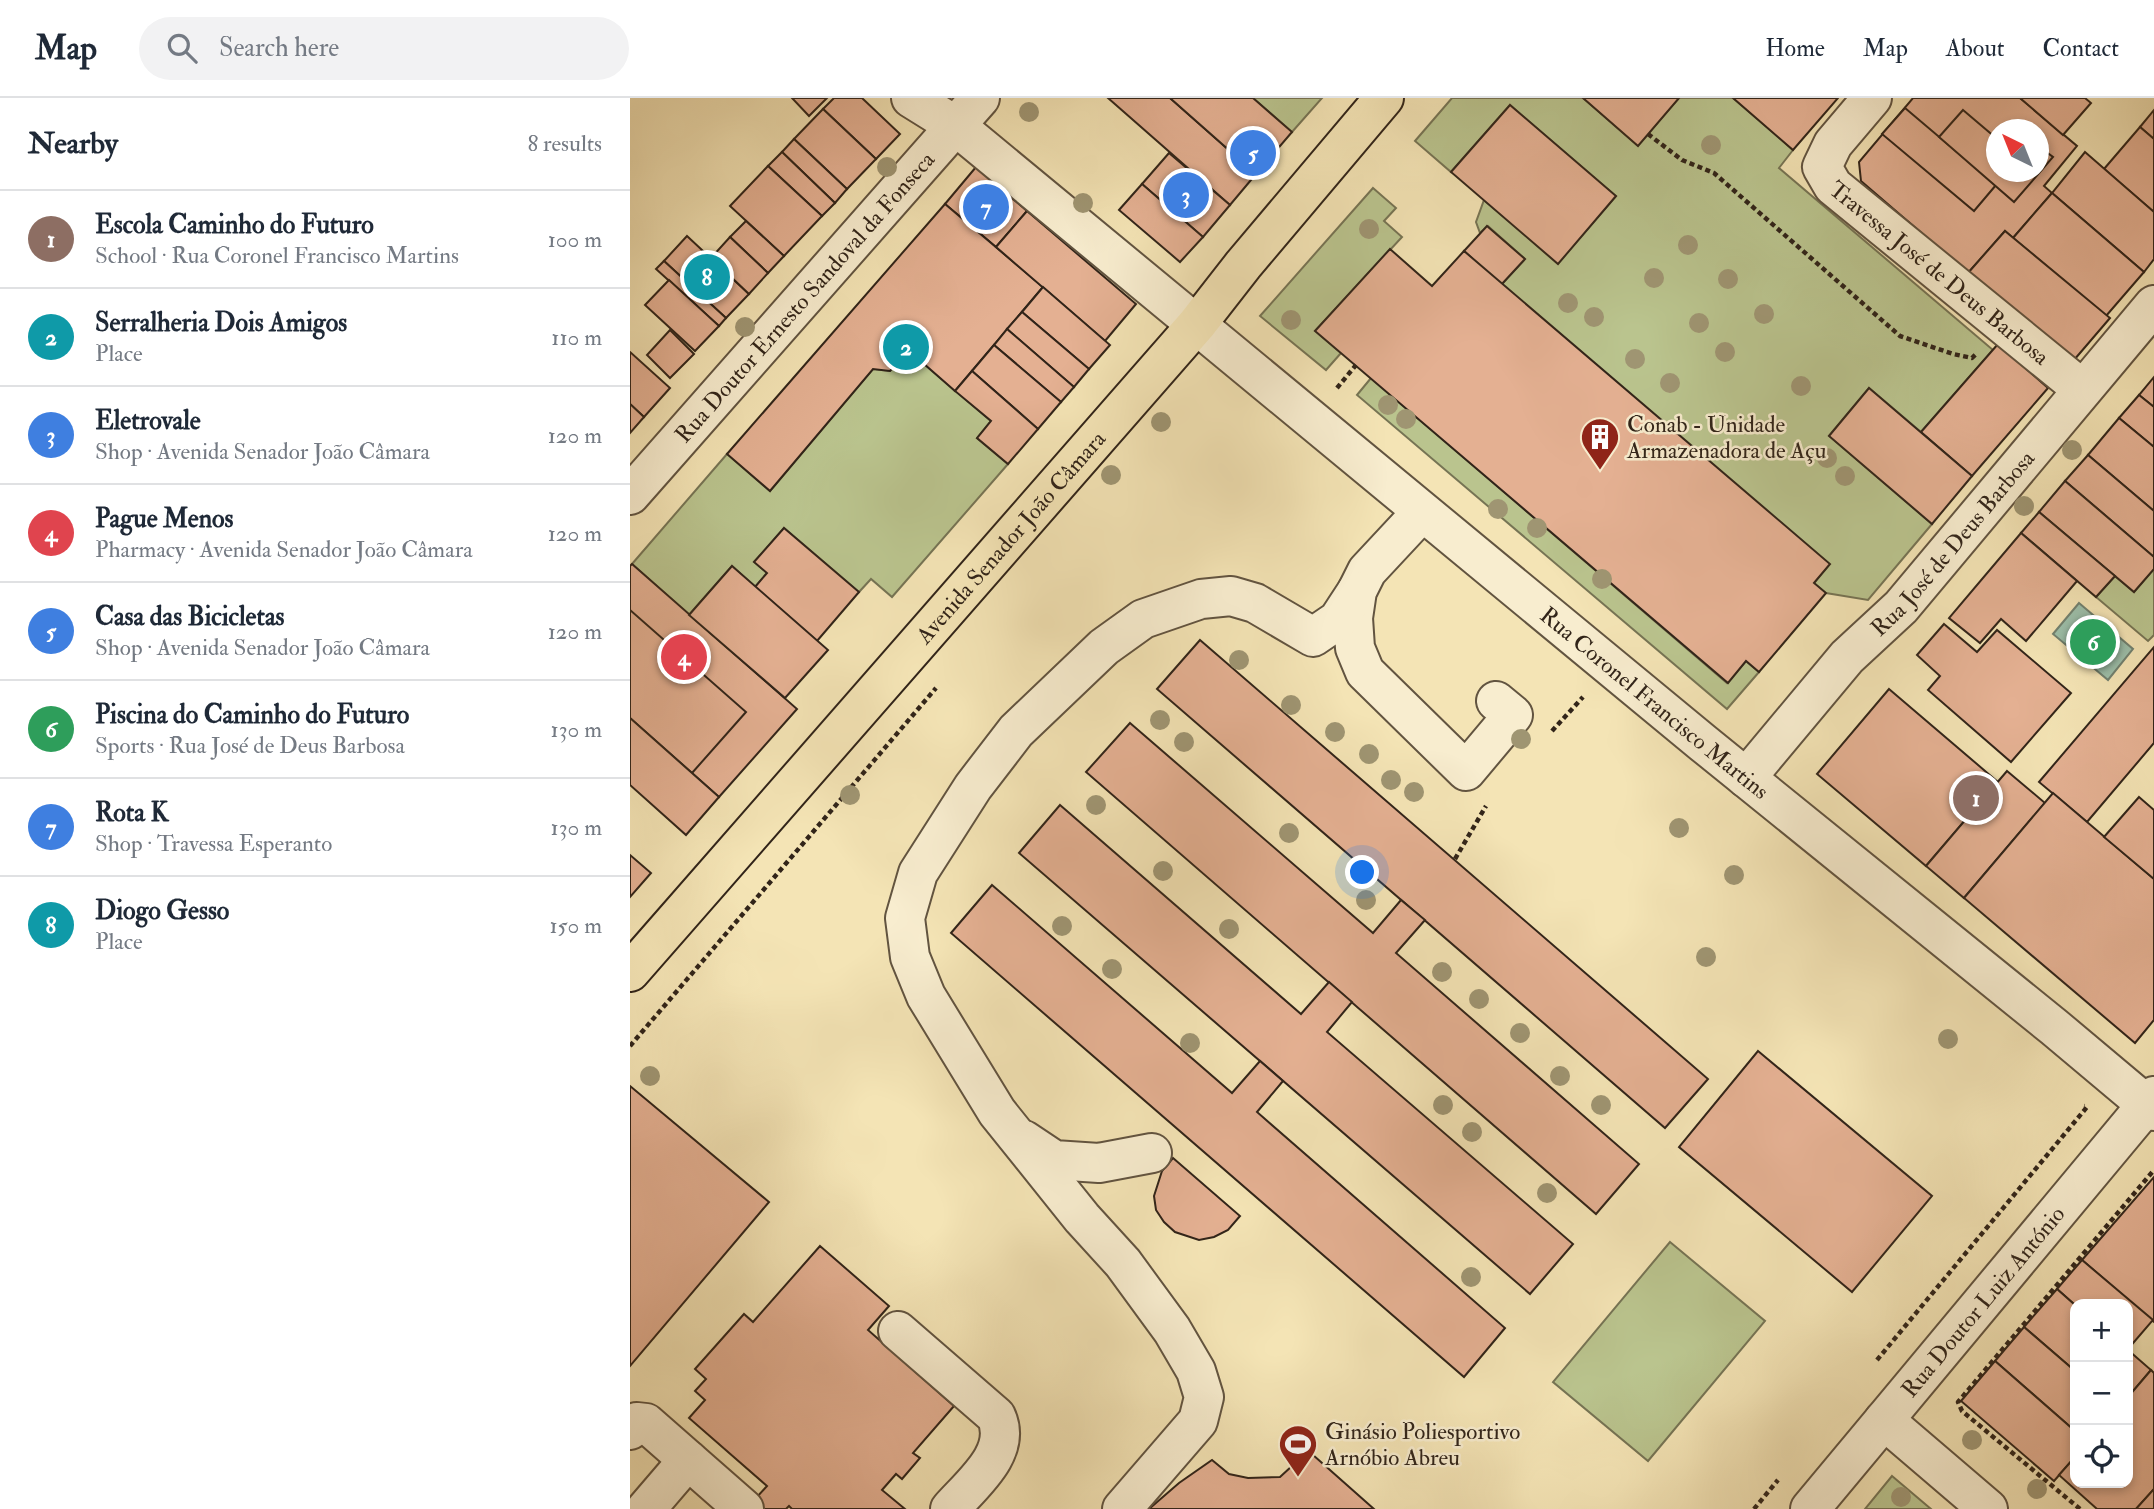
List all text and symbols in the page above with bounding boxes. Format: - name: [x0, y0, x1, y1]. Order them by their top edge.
- search box: [139, 17, 629, 80]
- text: Map: [35, 28, 97, 69]
- icon: search: [163, 29, 201, 67]
- text: Search here: [219, 32, 339, 64]
- text: Home: [1765, 33, 1825, 64]
- text: Map: [1863, 33, 1908, 64]
- text: About: [1946, 33, 2005, 64]
- text: Contact: [2043, 33, 2119, 64]
- north arrow: [1986, 119, 2049, 182]
- text: Nearby: [28, 125, 118, 162]
- pin: 5: [1230, 127, 1276, 179]
- text: 8 results: [527, 129, 602, 158]
- street label: Rua Doutor Ernesto Sandoval da Fonseca: [669, 145, 941, 449]
- pin: 3: [1163, 169, 1209, 221]
- street label: Travessa José de Deus Barbosa: [1823, 175, 2055, 372]
- pin: 7: [963, 181, 1009, 233]
- text: Escola Caminho do Futuro: [95, 209, 374, 241]
- text: 1: [47, 225, 55, 254]
- text: 100 m: [548, 225, 602, 254]
- text: School · Rua Coronel Francisco Martins: [95, 241, 459, 270]
- pin: 8: [684, 251, 730, 303]
- text: Serralheria Dois Amigos: [95, 307, 347, 339]
- pin: 2: [883, 321, 929, 373]
- text: 2: [45, 323, 57, 352]
- text: 110 m: [551, 323, 602, 352]
- text: Place: [95, 339, 143, 368]
- text: Eletrovale: [95, 405, 201, 437]
- place label: Conab - Unidade Armazenadora de Açu: [1626, 410, 1826, 465]
- building icon: Conab - Unidade Armazenadora de Açu: [1579, 416, 1621, 471]
- text: 3: [47, 421, 55, 450]
- text: 120 m: [548, 421, 602, 450]
- street label: Avenida Senador João Câmara: [909, 425, 1112, 651]
- text: Shop · Avenida Senador João Câmara: [95, 437, 430, 466]
- street label: Rua José de Deus Barbosa: [1865, 444, 2041, 643]
- text: Pague Menos: [95, 503, 233, 535]
- text: 4: [45, 519, 57, 548]
- text: 120 m: [548, 519, 602, 548]
- text: Pharmacy · Avenida Senador João Câmara: [95, 535, 473, 564]
- text: Casa das Bicicletas: [95, 601, 285, 633]
- street label: Rua Coronel Francisco Martins: [1534, 601, 1775, 806]
- pin: 6: [2070, 616, 2116, 668]
- text: 5: [46, 617, 56, 646]
- text: 120 m: [548, 617, 602, 646]
- pin: 4: [661, 631, 707, 683]
- text: Shop · Avenida Senador João Câmara: [95, 633, 430, 662]
- text: Piscina do Caminho do Futuro: [95, 699, 409, 731]
- text: 6: [45, 715, 57, 744]
- text: 130 m: [550, 715, 602, 744]
- text: Sports · Rua José de Deus Barbosa: [95, 731, 405, 760]
- pin: 1: [1953, 772, 1999, 824]
- text: Rota K: [95, 797, 169, 829]
- text: 7: [46, 813, 56, 842]
- text: 130 m: [550, 813, 602, 842]
- text: Shop · Travessa Esperanto: [95, 829, 332, 858]
- your location: [1345, 855, 1379, 889]
- text: Diogo Gesso: [95, 895, 229, 927]
- text: 8: [46, 911, 56, 940]
- text: 150 m: [549, 911, 602, 940]
- text: Place: [95, 927, 143, 956]
- street label: Rua Doutor Luiz António: [1895, 1200, 2071, 1404]
- map controls: [2070, 1299, 2133, 1488]
- button: +: [2070, 1299, 2133, 1362]
- button: −: [2070, 1362, 2133, 1425]
- place label: Ginásio Poliesportivo Arnóbio Abreu: [1324, 1417, 1520, 1472]
- sports icon: Ginásio Poliesportivo Arnóbio Abreu: [1277, 1423, 1319, 1478]
- button: locate: [2070, 1425, 2133, 1488]

